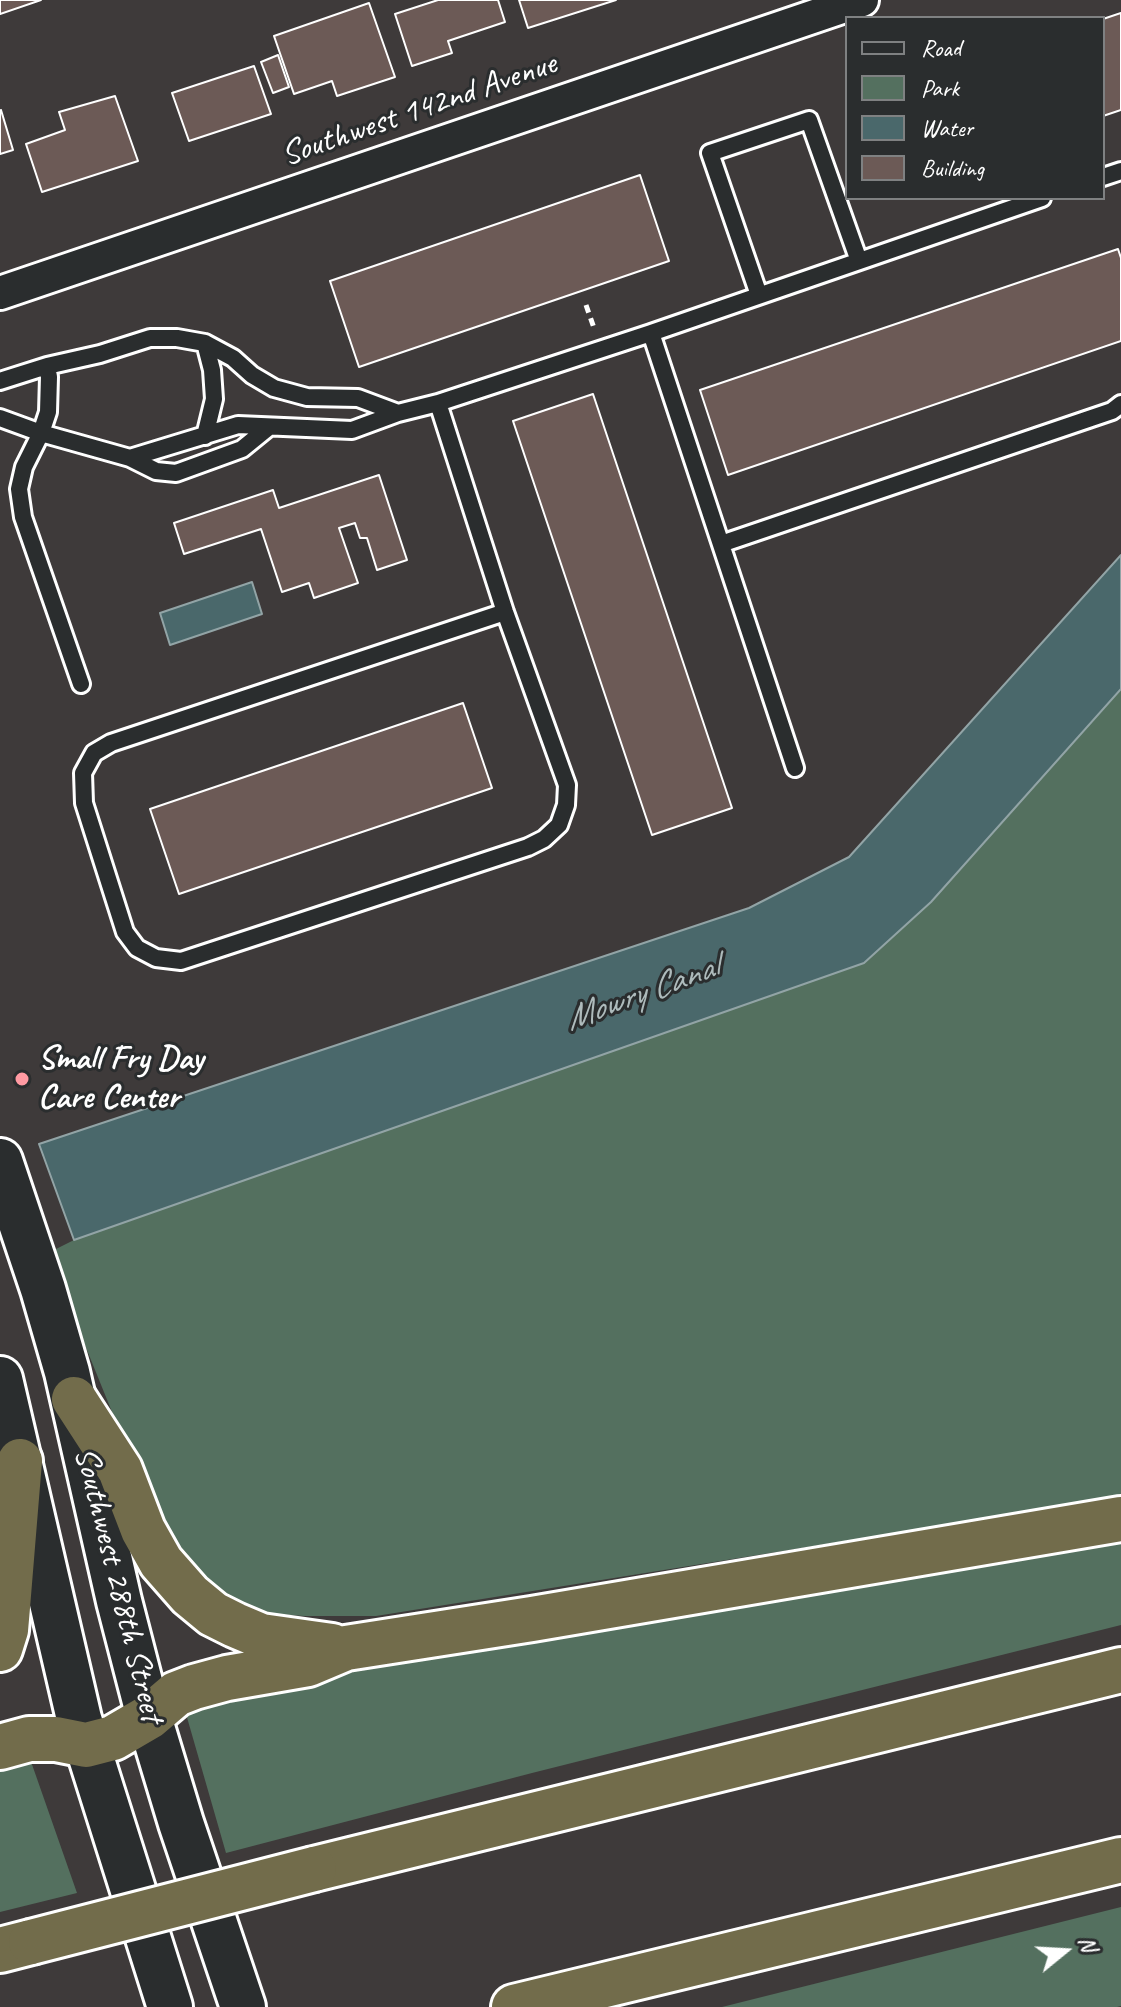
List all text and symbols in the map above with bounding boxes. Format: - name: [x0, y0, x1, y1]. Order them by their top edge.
- legend: [845, 16, 1105, 200]
- text: Road: [921, 33, 961, 63]
- street label: Southwest 142nd Avenue: [276, 44, 562, 176]
- text: Park: [921, 73, 959, 103]
- text: Water: [921, 113, 973, 143]
- text: Building: [921, 153, 984, 183]
- water label: Mowry Canal: [559, 946, 725, 1042]
- place label: Small Fry Day Care Center: [38, 1039, 203, 1118]
- marker: Small Fry Day Care Center: [13, 1070, 31, 1088]
- street label: Southwest 288th Street: [64, 1443, 172, 1727]
- north arrow: [1025, 1911, 1105, 1991]
- text: N: [1072, 1933, 1103, 1954]

